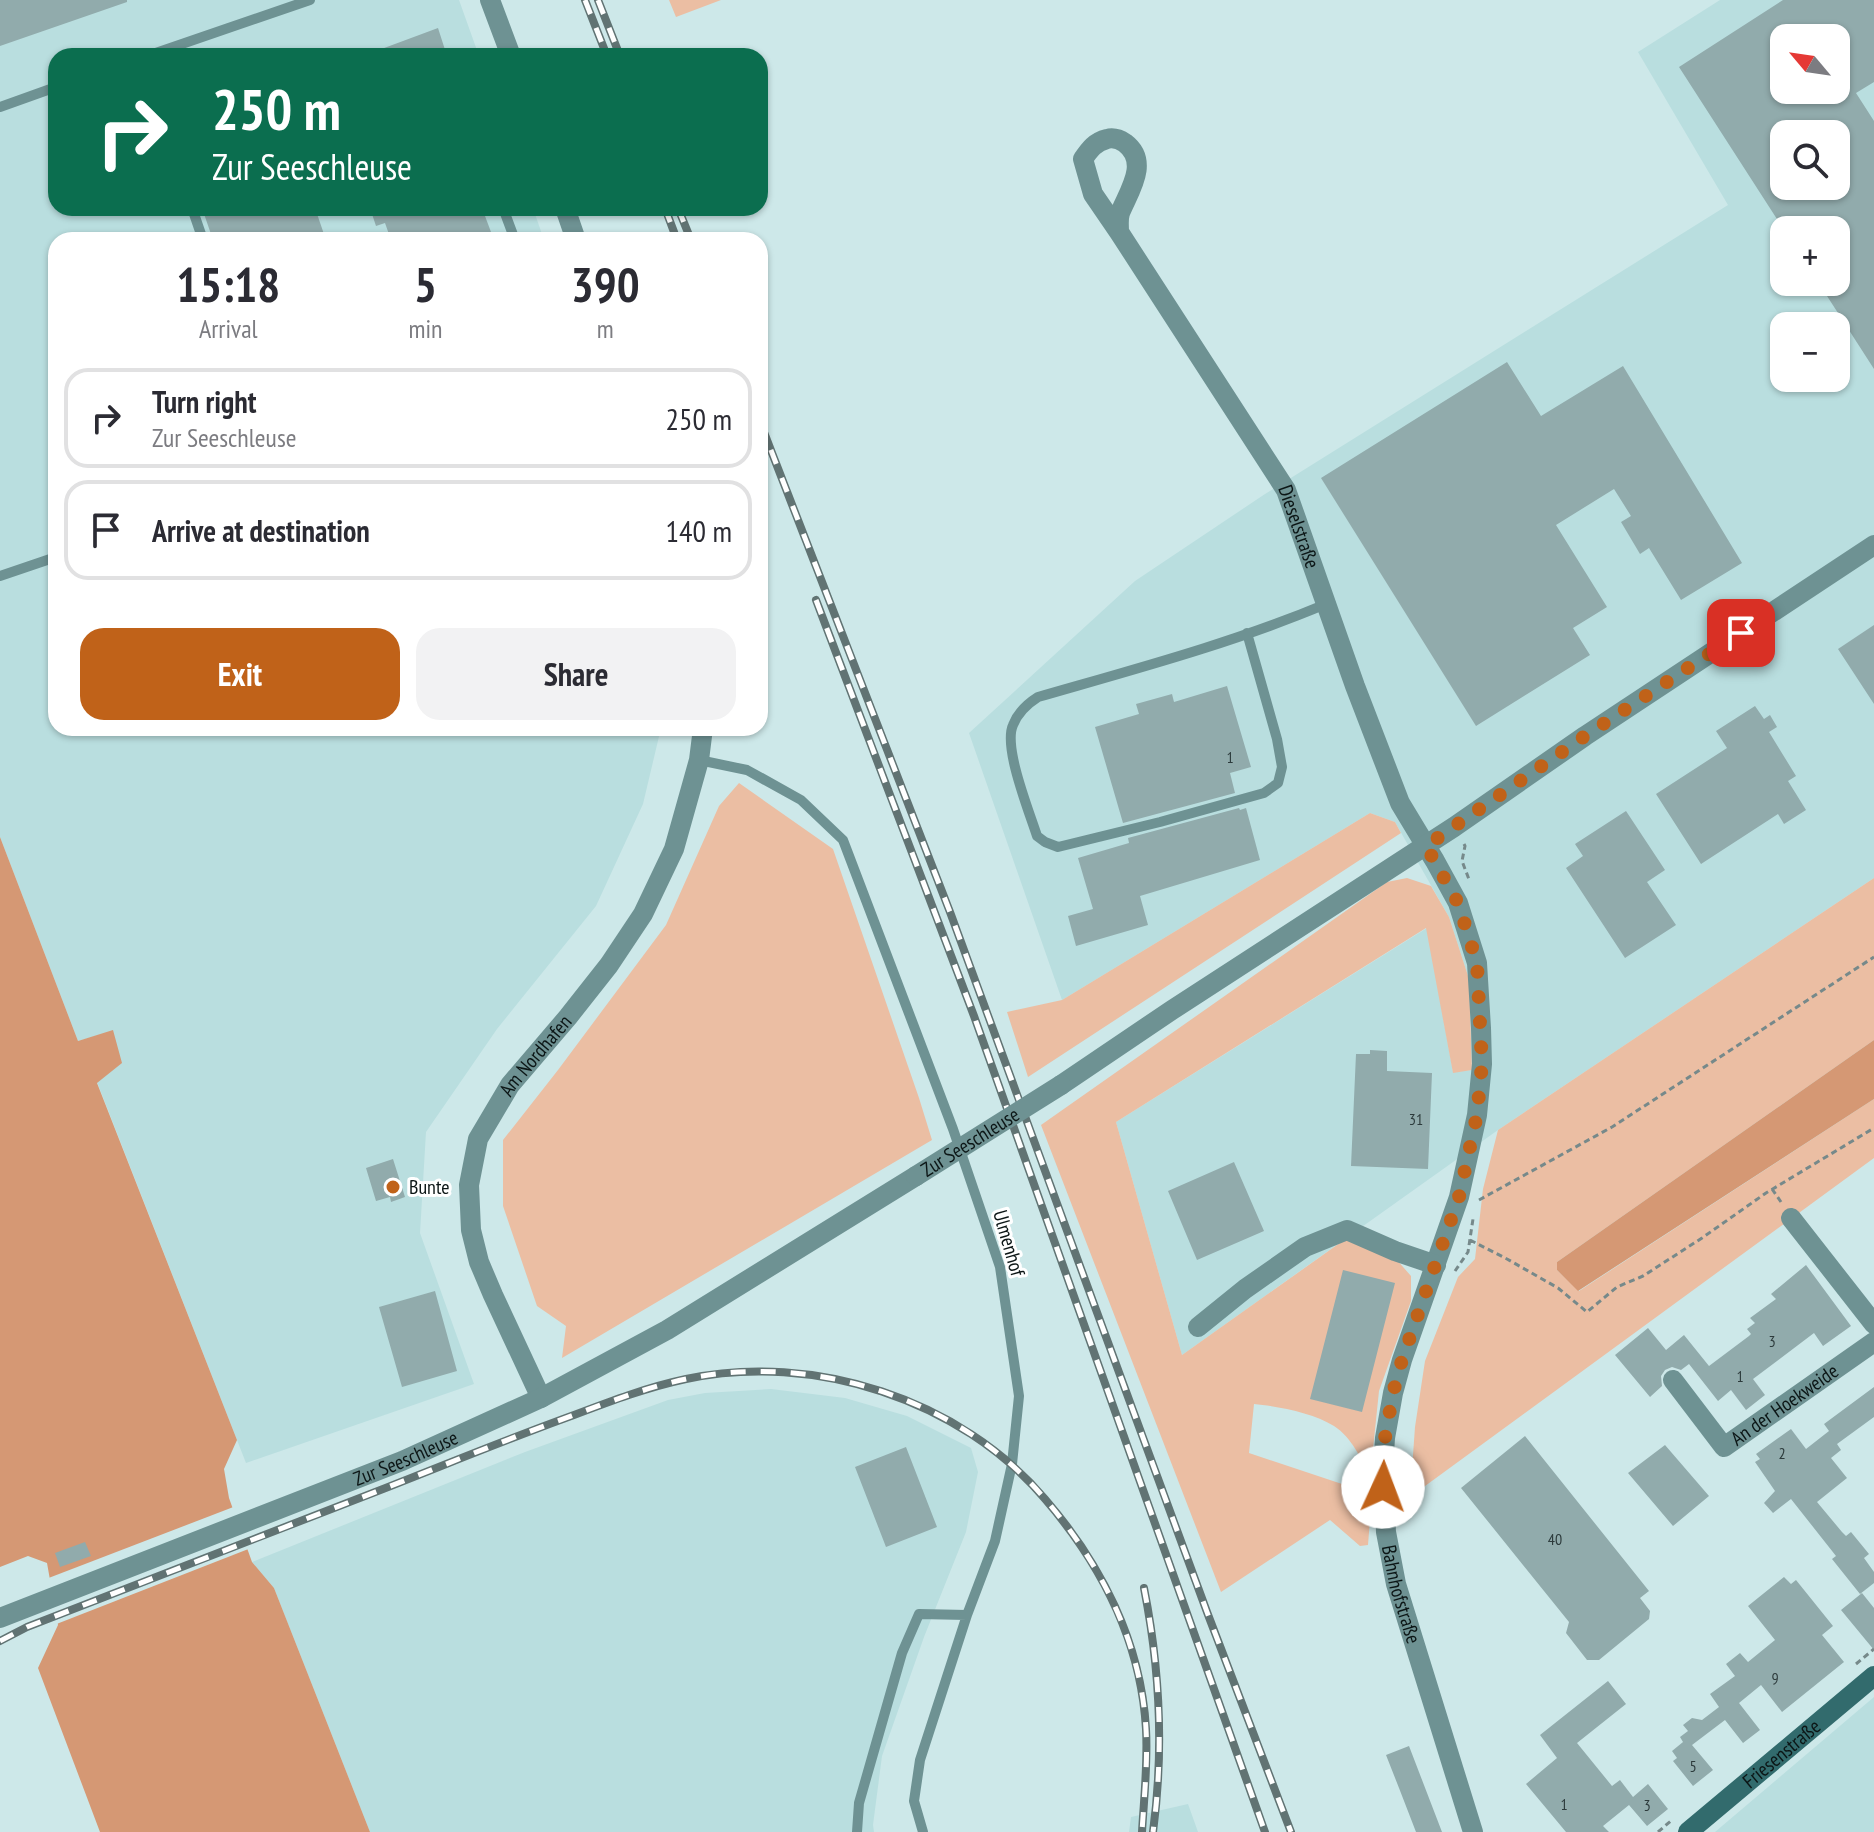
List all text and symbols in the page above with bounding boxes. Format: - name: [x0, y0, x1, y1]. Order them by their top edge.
- north arrow: [1770, 24, 1850, 104]
- map controls: [1770, 24, 1850, 392]
- text: 250 m: [212, 73, 341, 145]
- icon: right: [80, 80, 184, 184]
- button: search: [1770, 120, 1850, 200]
- text: Zur Seeschleuse: [212, 143, 412, 190]
- button: +: [1770, 216, 1850, 296]
- text: 15:18: [176, 253, 280, 315]
- text: 5: [414, 253, 437, 315]
- text: 390: [571, 253, 640, 315]
- text: Arrival: [199, 312, 258, 345]
- text: min: [408, 312, 442, 345]
- text: m: [597, 312, 614, 345]
- button: −: [1770, 312, 1850, 392]
- text: Turn right: [152, 382, 256, 421]
- icon: right: [84, 396, 128, 440]
- text: 250 m: [666, 399, 732, 438]
- text: Zur Seeschleuse: [152, 421, 296, 454]
- street label: Dieselstraße: [1272, 481, 1326, 572]
- icon: arrive: [84, 508, 128, 552]
- text: Arrive at destination: [152, 511, 370, 550]
- text: 140 m: [666, 511, 732, 550]
- pin: [1707, 599, 1775, 667]
- icon: arrive: [1719, 611, 1763, 655]
- button: Exit: [80, 628, 400, 720]
- button: Share: [416, 628, 736, 720]
- house number: 1: [1226, 747, 1234, 767]
- street label: Am Nordhafen: [493, 1009, 577, 1101]
- street label: Zur Seeschleuse: [916, 1101, 1024, 1183]
- house number: 31: [1409, 1109, 1423, 1129]
- place label: Bunte: [409, 1174, 449, 1200]
- marker: Bunte: [384, 1178, 402, 1196]
- street label: Ulmenhof: [987, 1207, 1031, 1280]
- house number: 3: [1768, 1331, 1776, 1351]
- street label: An der Hoekweide: [1725, 1358, 1843, 1451]
- house number: 1: [1736, 1366, 1744, 1386]
- street label: Zur Seeschleuse: [350, 1424, 462, 1492]
- house number: 2: [1778, 1443, 1786, 1463]
- position arrow: [1341, 1445, 1425, 1529]
- house number: 40: [1548, 1529, 1562, 1549]
- street label: Bahnhofstraße: [1376, 1543, 1427, 1647]
- house number: 9: [1771, 1668, 1779, 1688]
- street label: Friesenstraße: [1737, 1713, 1826, 1794]
- house number: 5: [1689, 1756, 1697, 1776]
- house number: 1: [1560, 1794, 1568, 1814]
- house number: 3: [1643, 1795, 1651, 1815]

